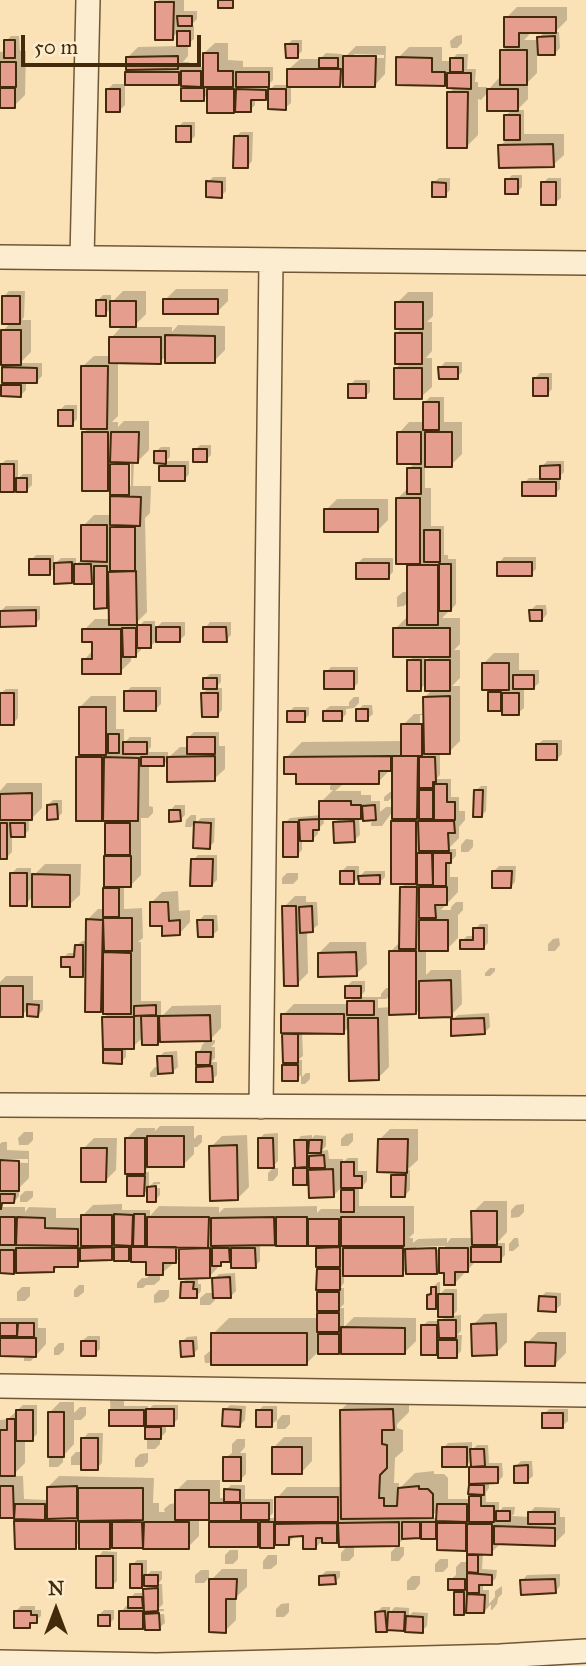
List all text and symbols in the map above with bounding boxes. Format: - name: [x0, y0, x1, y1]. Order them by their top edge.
- scale bar: [24, 21, 205, 65]
- text: 50 m: [34, 34, 78, 60]
- north arrow: [21, 1575, 91, 1645]
- text: N: [48, 1577, 64, 1600]

